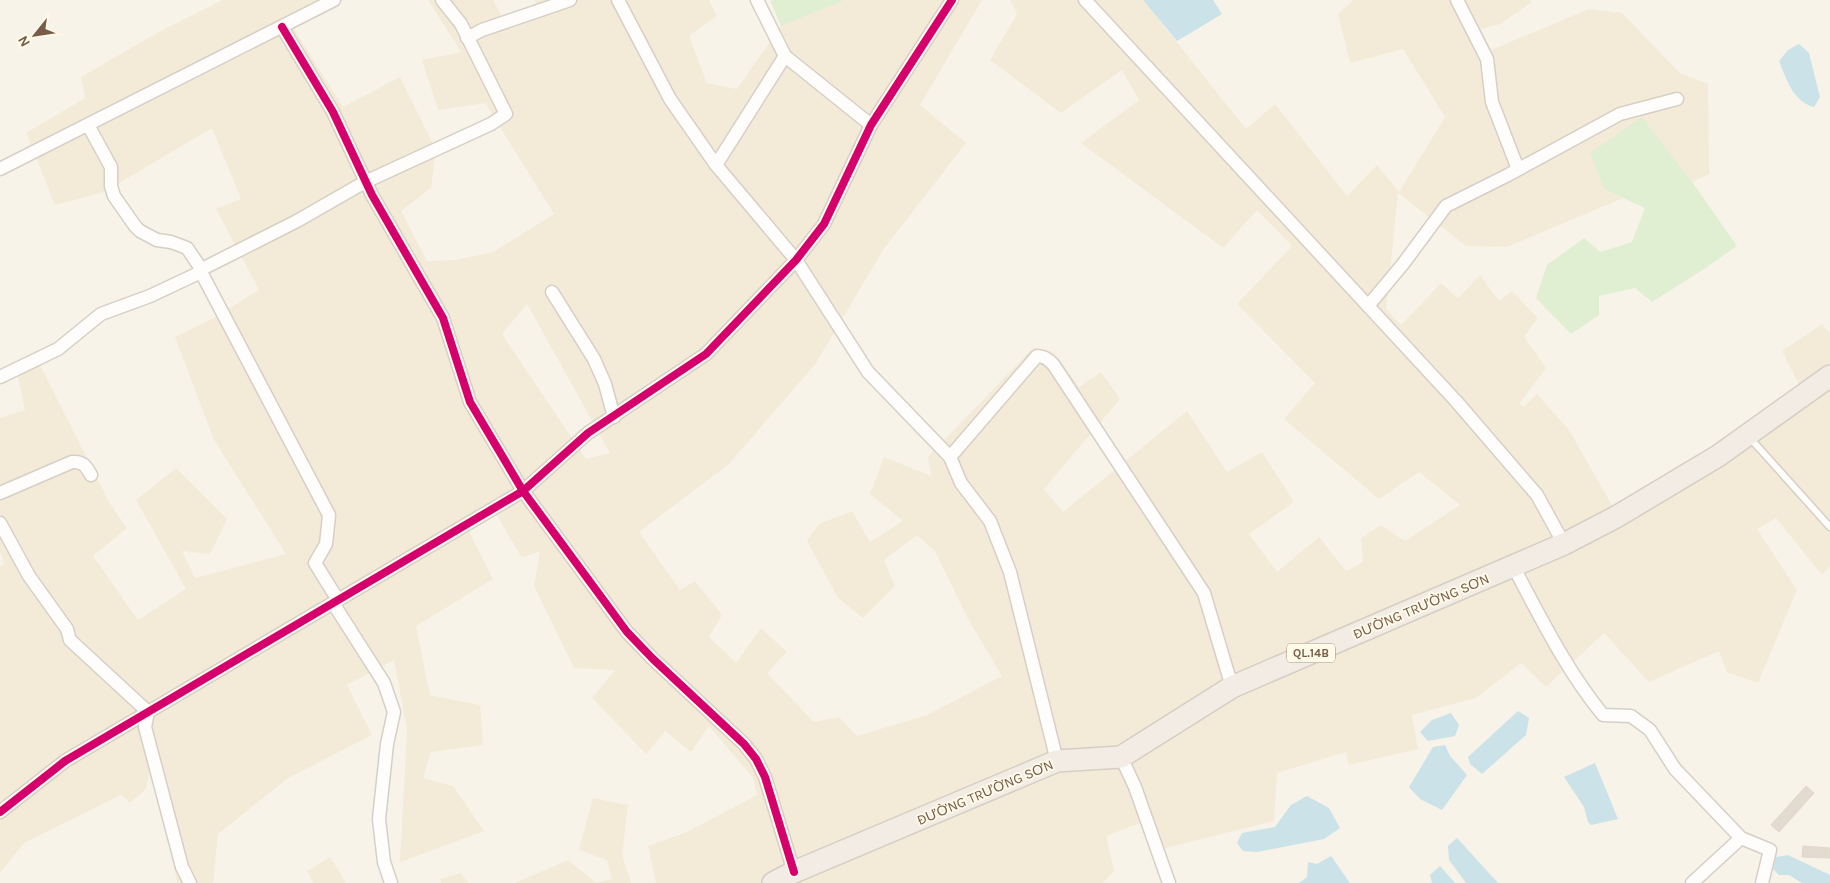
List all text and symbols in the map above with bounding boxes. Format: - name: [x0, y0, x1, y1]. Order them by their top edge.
- north arrow: [10, 10, 60, 60]
- text: N: [14, 33, 34, 50]
- street label: ĐƯỜNG TRƯỜNG SƠN: [1350, 570, 1492, 643]
- road number: QL.14B: [1287, 644, 1335, 662]
- street label: ĐƯỜNG TRƯỜNG SƠN: [914, 756, 1056, 829]

